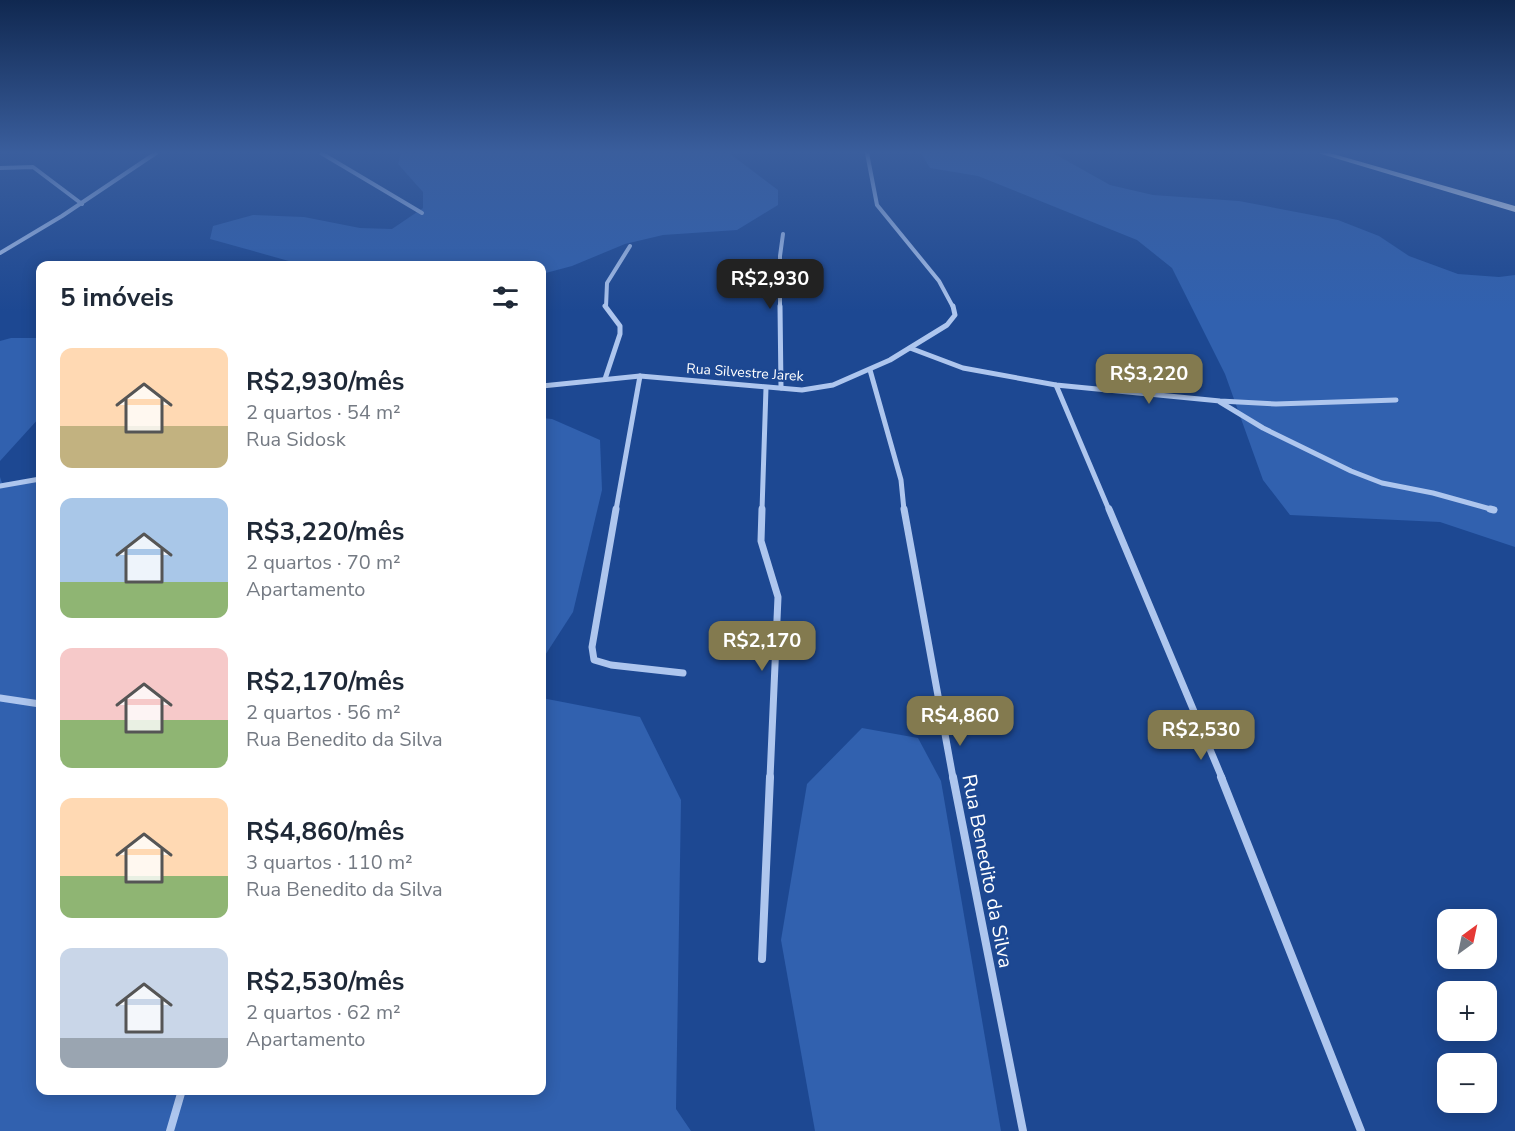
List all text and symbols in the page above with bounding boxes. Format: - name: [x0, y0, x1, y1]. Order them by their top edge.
- pin: R$2,930: [715, 259, 825, 310]
- text: R$2,930: [731, 265, 809, 292]
- text: 5 imóveis: [60, 280, 174, 315]
- icon: filters: [489, 281, 522, 314]
- pin: R$3,220: [1094, 354, 1204, 405]
- street label: Rua Silvestre Jarek: [686, 359, 805, 386]
- text: R$3,220: [1110, 360, 1188, 387]
- text: R$2,930/mês: [246, 364, 404, 399]
- icon: home: [108, 372, 180, 444]
- text: 2 quartos · 54 m²: [246, 399, 401, 426]
- text: Rua Sidosk: [246, 426, 346, 453]
- text: R$3,220/mês: [246, 514, 404, 549]
- icon: home: [108, 522, 180, 594]
- text: 2 quartos · 70 m²: [246, 549, 401, 576]
- text: Apartamento: [246, 576, 365, 603]
- pin: R$2,170: [707, 621, 817, 672]
- text: R$2,170: [723, 627, 801, 654]
- text: R$2,170/mês: [246, 664, 404, 699]
- icon: home: [108, 672, 180, 744]
- pin: R$4,860: [905, 696, 1015, 747]
- text: 2 quartos · 56 m²: [246, 699, 401, 726]
- text: R$4,860: [921, 702, 999, 729]
- pin: R$2,530: [1146, 710, 1256, 761]
- text: R$2,530: [1162, 716, 1240, 743]
- text: Rua Benedito da Silva: [246, 726, 443, 753]
- street label: Rua Benedito da Silva: [955, 772, 1020, 970]
- text: R$4,860/mês: [246, 814, 404, 849]
- icon: home: [108, 822, 180, 894]
- text: 3 quartos · 110 m²: [246, 849, 413, 876]
- text: Rua Benedito da Silva: [246, 876, 443, 903]
- north arrow: [1437, 909, 1497, 969]
- map controls: [1437, 909, 1497, 1113]
- text: R$2,530/mês: [246, 964, 404, 999]
- icon: home: [108, 972, 180, 1044]
- button: +: [1437, 981, 1497, 1041]
- text: 2 quartos · 62 m²: [246, 999, 401, 1026]
- text: Apartamento: [246, 1026, 365, 1053]
- button: −: [1437, 1053, 1497, 1113]

